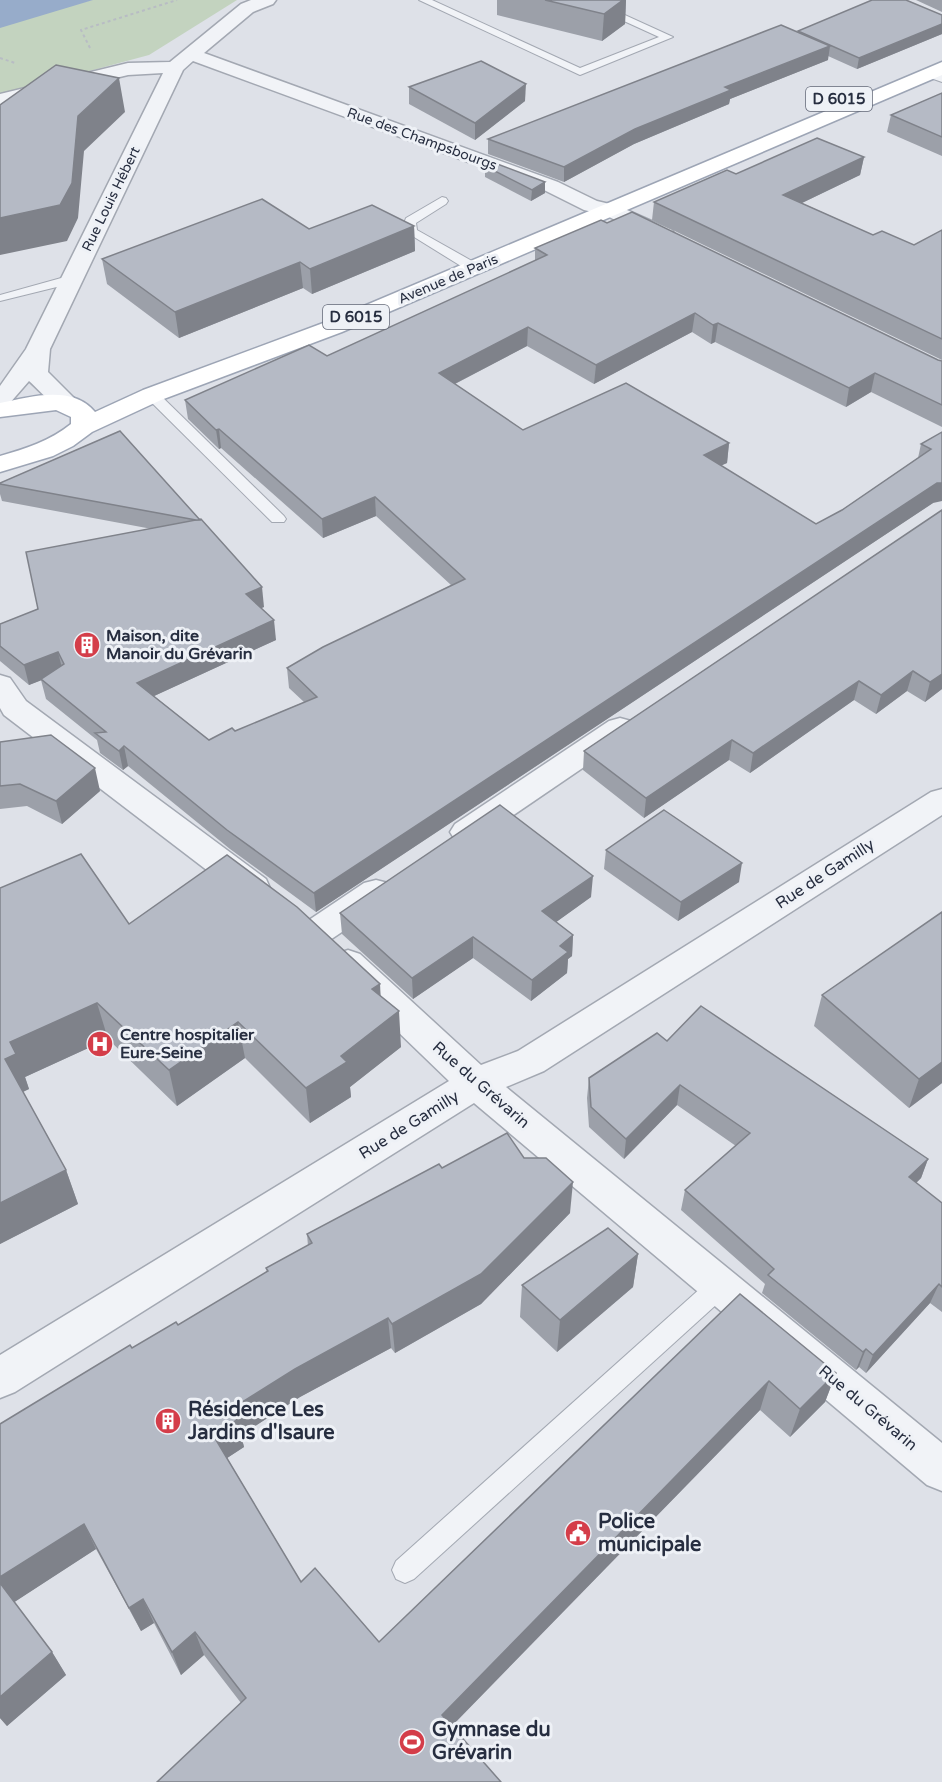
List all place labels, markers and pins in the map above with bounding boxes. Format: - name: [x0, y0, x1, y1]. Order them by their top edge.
- place label: Maison, dite Manoir du Grévarin: [106, 626, 252, 664]
- building icon: Maison, dite Manoir du Grévarin: [72, 630, 102, 660]
- place label: Centre hospitalier Eure-Seine: [120, 1025, 255, 1063]
- hospital icon: Centre hospitalier Eure-Seine: [85, 1029, 115, 1059]
- place label: Résidence Les Jardins d'Isaure: [187, 1398, 335, 1445]
- building icon: Résidence Les Jardins d'Isaure: [153, 1406, 183, 1436]
- place label: Police municipale: [598, 1510, 701, 1557]
- public building icon: Police municipale: [563, 1518, 593, 1548]
- place label: Gymnase du Grévarin: [432, 1718, 551, 1765]
- sports icon: Gymnase du Grévarin: [397, 1727, 427, 1757]

